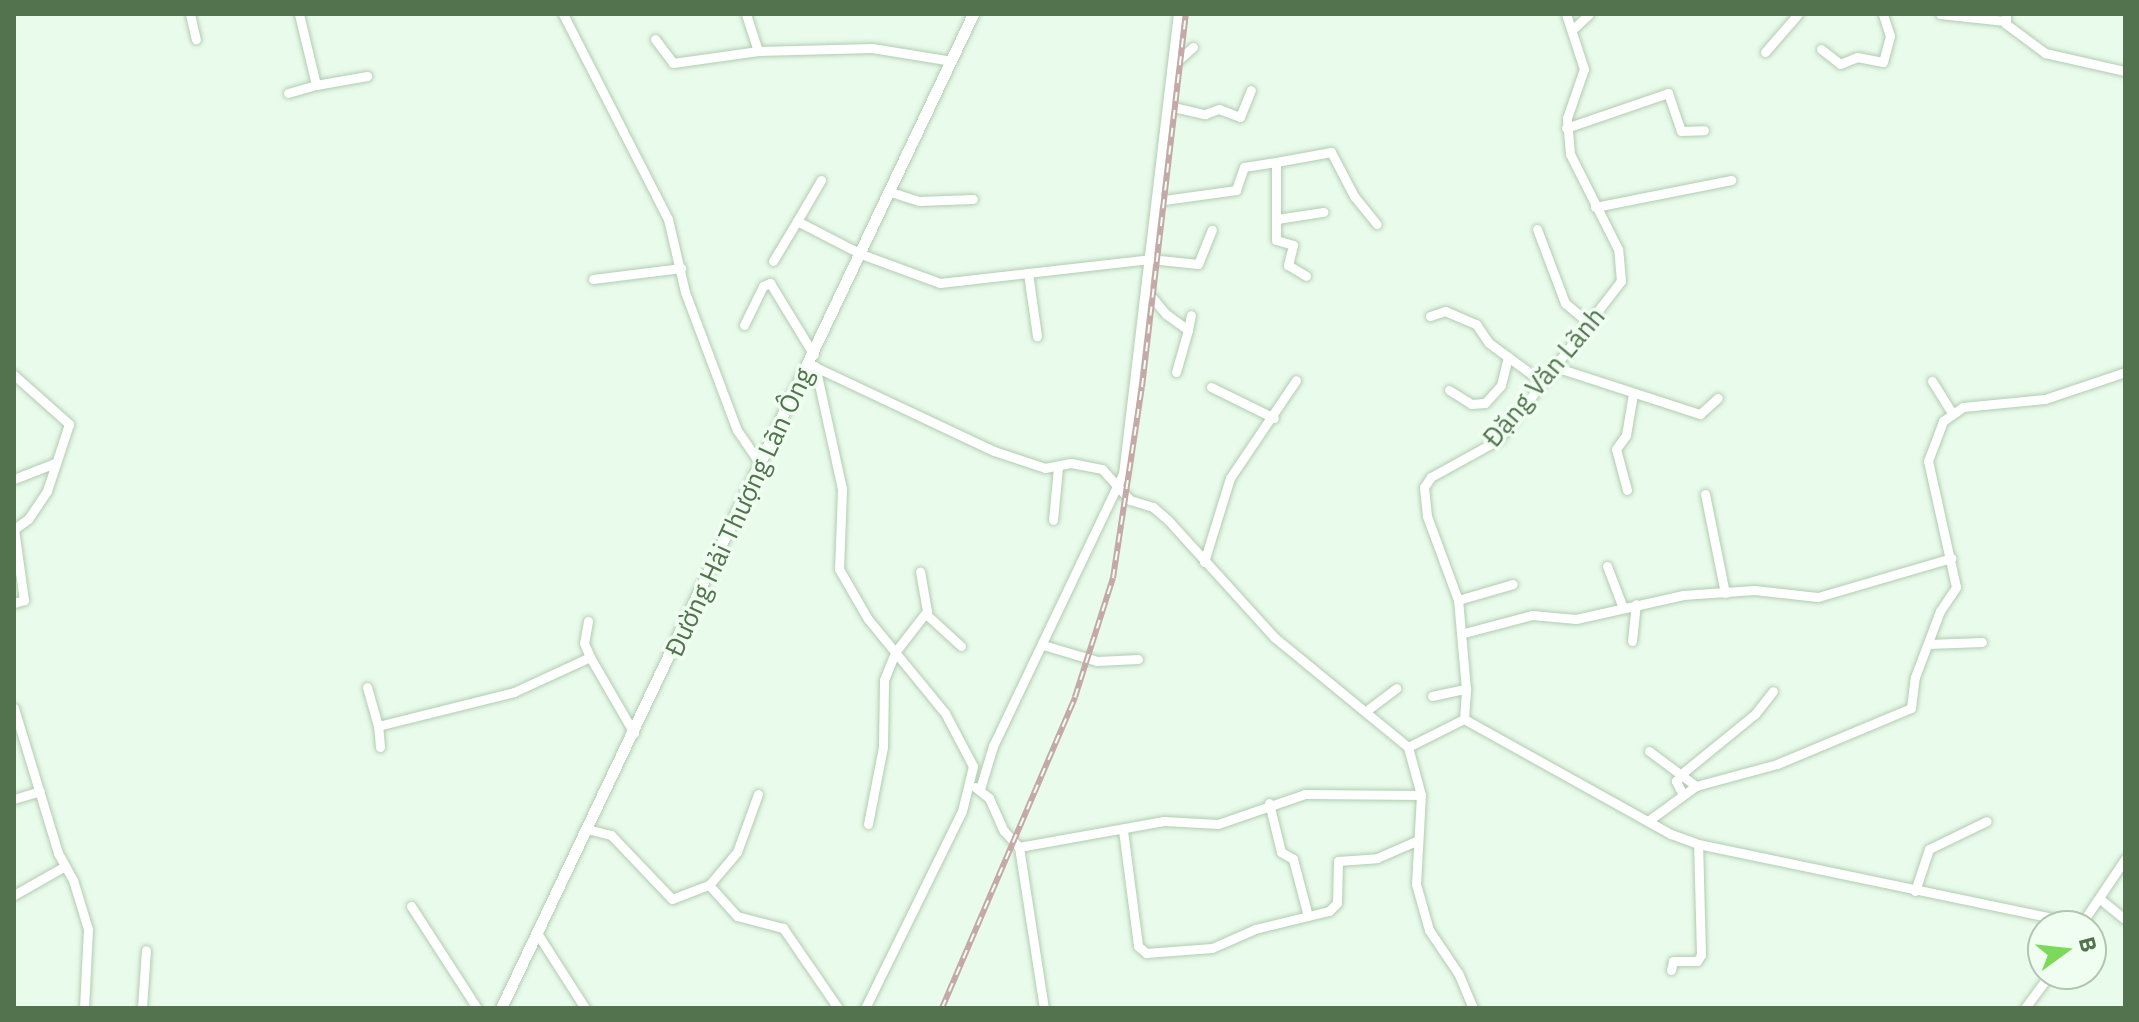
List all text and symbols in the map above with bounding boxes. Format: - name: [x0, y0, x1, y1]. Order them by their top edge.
- street label: Đặng Văn Lãnh: [1477, 301, 1611, 453]
- street label: Đường Hải Thượng Lãn Ông: [658, 363, 820, 661]
- north arrow: [2027, 910, 2107, 990]
- text: B: [2073, 933, 2105, 955]

